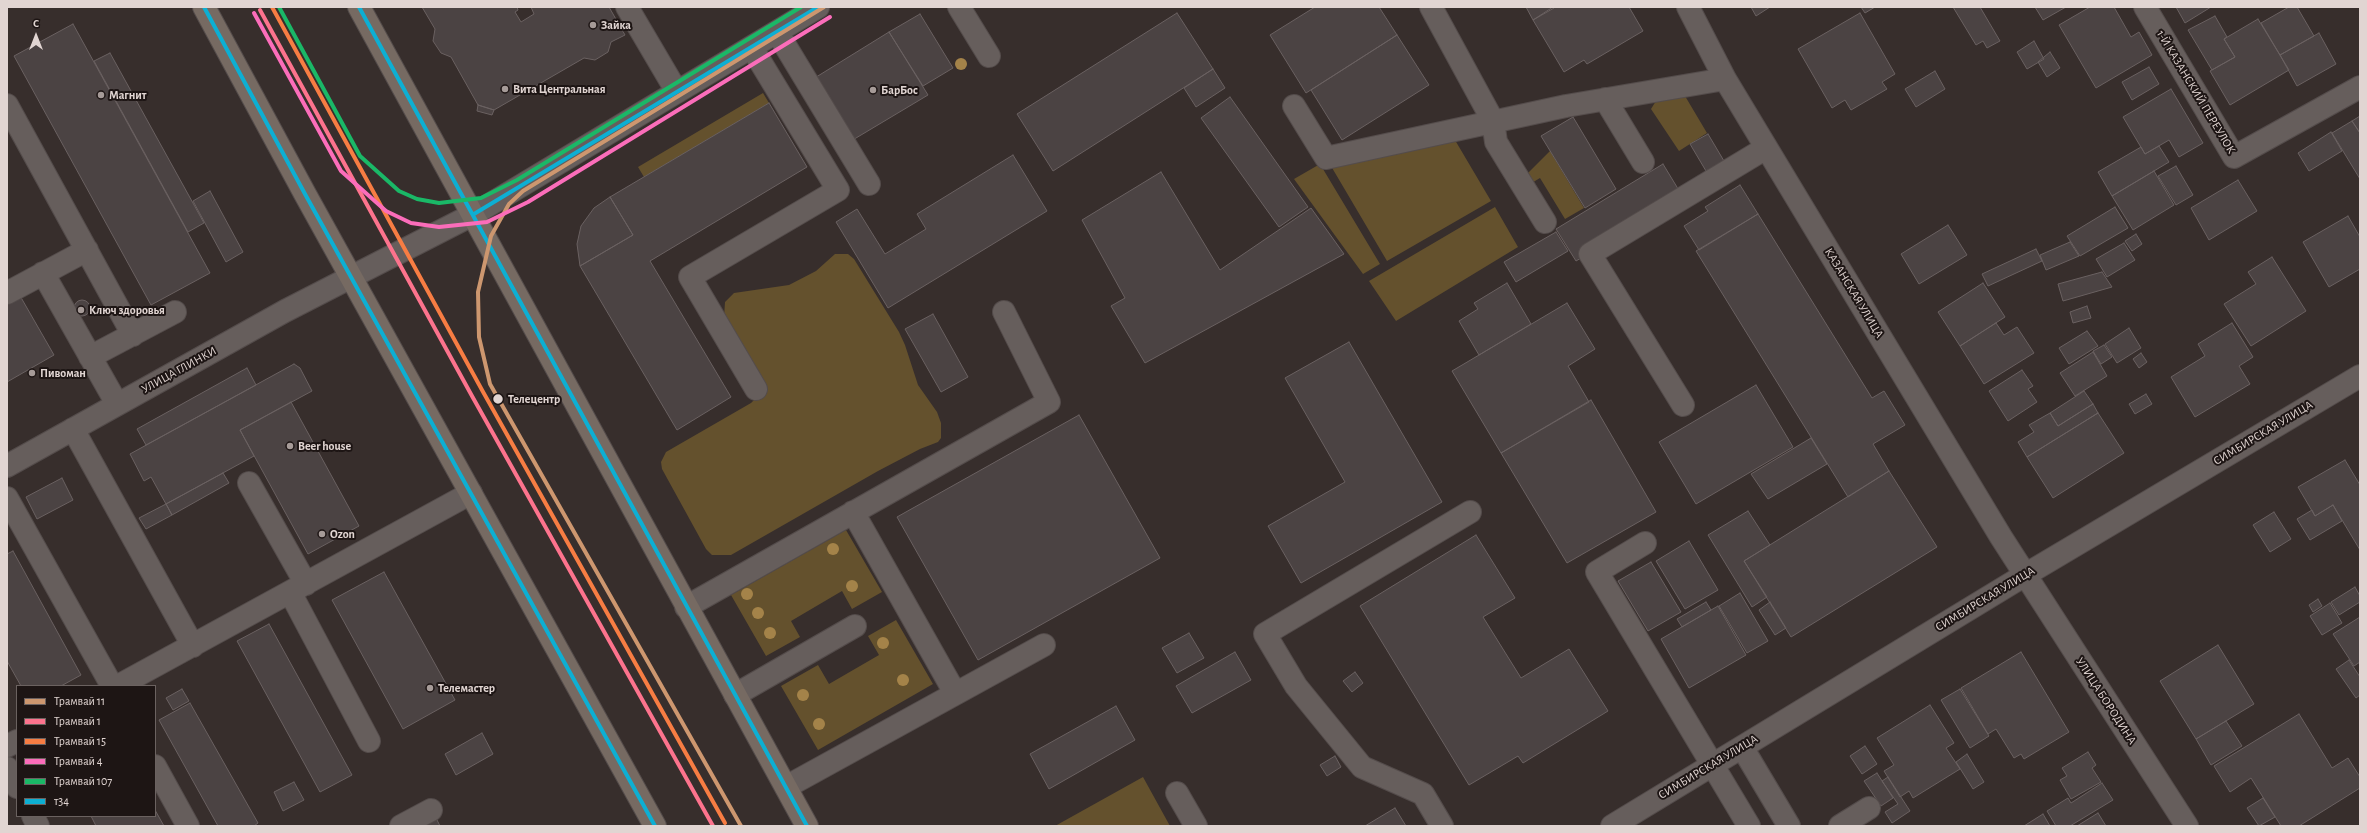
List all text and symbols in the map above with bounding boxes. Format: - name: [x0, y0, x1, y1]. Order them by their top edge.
- north arrow: [16, 16, 56, 56]
- text: С: [33, 18, 39, 29]
- place label: Зайка: [601, 18, 631, 32]
- marker: Зайка: [588, 20, 598, 30]
- street label: 1-Й КАЗАНСКИЙ ПЕРЕУЛОК: [2153, 28, 2239, 156]
- place label: Вита Центральная: [513, 82, 606, 96]
- place label: БарБос: [881, 83, 918, 97]
- marker: Вита Центральная: [500, 84, 510, 94]
- marker: БарБос: [868, 85, 878, 95]
- place label: Магнит: [109, 88, 146, 102]
- marker: Магнит: [96, 90, 106, 100]
- street label: КАЗАНСКАЯ УЛИЦА: [1821, 245, 1887, 341]
- place label: Ключ здоровья: [89, 303, 165, 317]
- marker: Ключ здоровья: [76, 305, 86, 315]
- street label: УЛИЦА ГЛИНКИ: [139, 343, 219, 397]
- place label: Пивоман: [40, 366, 86, 380]
- marker: Пивоман: [27, 368, 37, 378]
- marker: Телецентр: [491, 392, 505, 406]
- place label: Телецентр: [508, 392, 560, 406]
- street label: СИМБИРСКАЯ УЛИЦА: [2211, 398, 2315, 468]
- place label: Beer house: [298, 439, 351, 453]
- marker: Beer house: [285, 441, 295, 451]
- place label: Ozon: [330, 527, 355, 541]
- marker: Ozon: [317, 529, 327, 539]
- street label: СИМБИРСКАЯ УЛИЦА: [1933, 564, 2037, 634]
- street label: УЛИЦА БОРОДИНА: [2073, 655, 2139, 747]
- place label: Телемастер: [438, 681, 495, 695]
- marker: Телемастер: [425, 683, 435, 693]
- legend: [16, 685, 156, 817]
- text: Трамвай 11: [54, 695, 105, 707]
- text: Трамвай 1: [54, 715, 101, 727]
- street label: СИМБИРСКАЯ УЛИЦА: [1656, 732, 1760, 802]
- text: Трамвай 15: [54, 735, 106, 747]
- text: Трамвай 4: [54, 755, 103, 767]
- text: Трамвай 107: [54, 775, 112, 787]
- text: т34: [54, 795, 69, 807]

